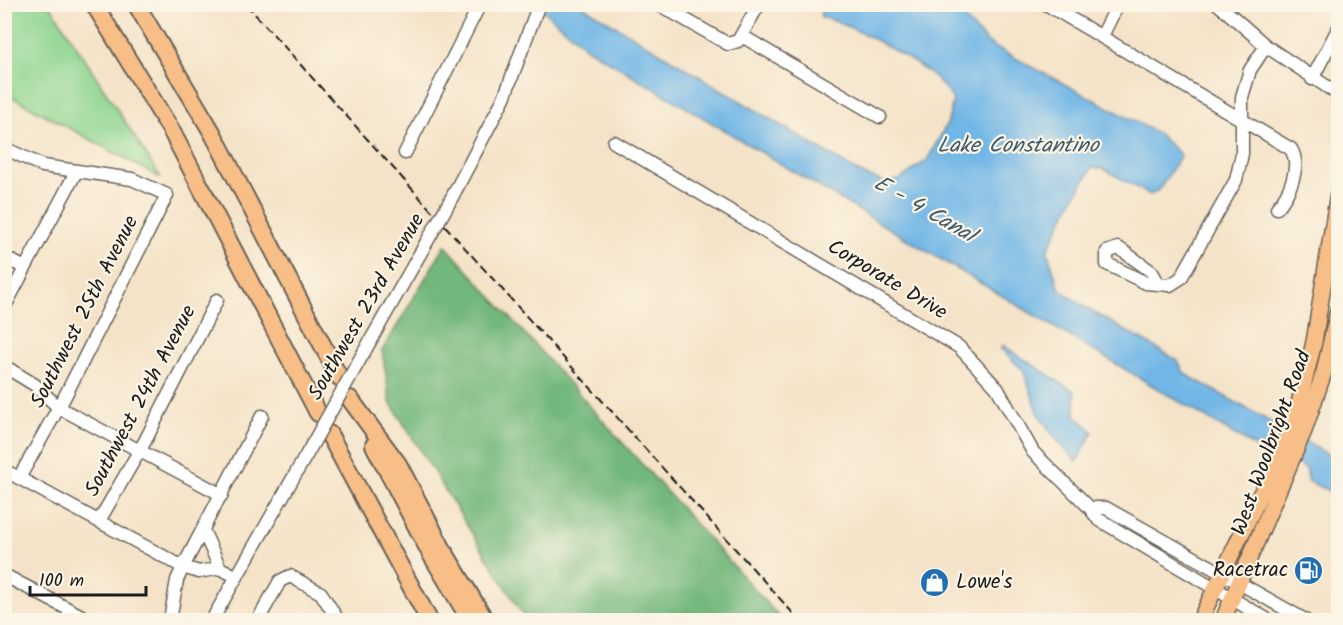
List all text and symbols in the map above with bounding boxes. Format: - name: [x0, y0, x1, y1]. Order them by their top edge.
- water label: Lake Constantino: [937, 129, 1101, 164]
- water label: E - 4 Canal: [867, 167, 985, 256]
- street label: Southwest 23rd Avenue: [300, 207, 434, 407]
- street label: Southwest 25th Avenue: [22, 209, 148, 414]
- street label: Corporate Drive: [821, 231, 954, 329]
- street label: Southwest 24th Avenue: [77, 299, 206, 503]
- street label: West Woolbright Road: [1223, 345, 1321, 540]
- place label: Racetrac: [1213, 554, 1288, 587]
- fuel station icon: Racetrac: [1293, 554, 1325, 586]
- scale bar: [30, 559, 146, 597]
- shop icon: Lowe's: [919, 566, 951, 598]
- place label: Lowe's: [956, 566, 1013, 599]
- text: 100 m: [39, 567, 84, 596]

